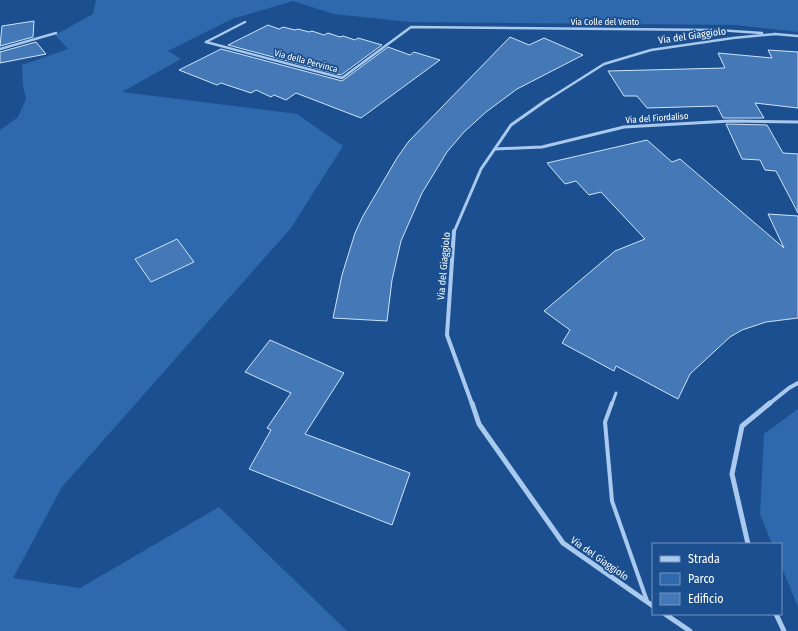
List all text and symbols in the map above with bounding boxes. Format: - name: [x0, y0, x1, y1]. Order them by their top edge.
- street label: Via Colle del Vento: [571, 17, 640, 27]
- street label: Via del Giaggiolo: [658, 25, 727, 47]
- street label: Via della Pervinca: [273, 48, 339, 74]
- street label: Via del Fiordaliso: [625, 111, 689, 125]
- street label: Via del Giaggiolo: [435, 232, 453, 301]
- street label: Via del Giaggiolo: [568, 534, 631, 583]
- legend: [652, 543, 782, 615]
- text: Strada: [688, 552, 720, 566]
- text: Parco: [688, 572, 715, 586]
- text: Edificio: [688, 592, 724, 606]

